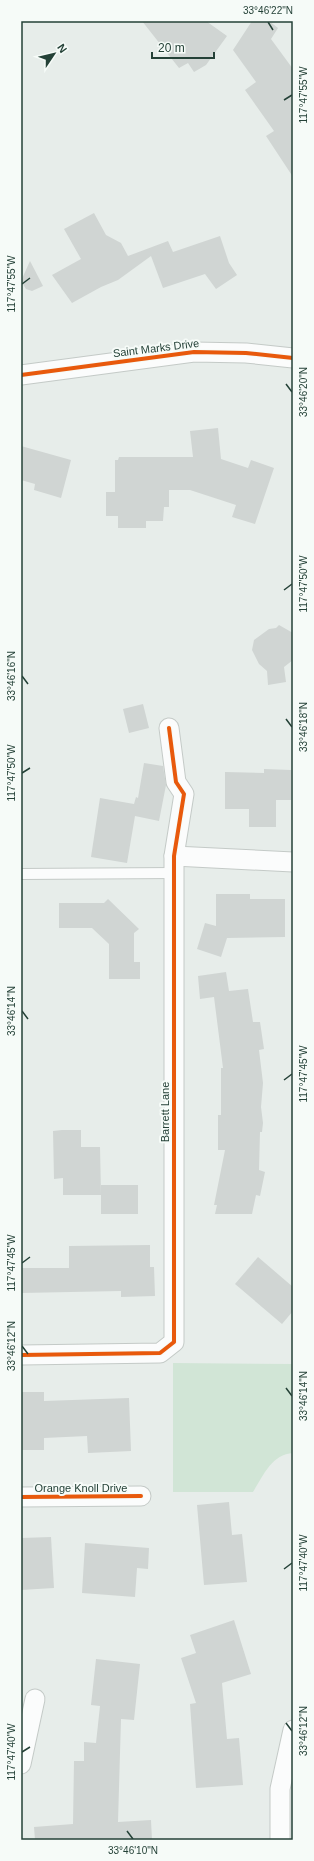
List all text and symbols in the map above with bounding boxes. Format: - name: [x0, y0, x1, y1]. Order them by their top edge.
- text: 33°46'22"N: [243, 5, 293, 16]
- north arrow: [34, 34, 74, 74]
- scale bar: [152, 34, 214, 60]
- text: 20 m: [158, 41, 185, 55]
- text: N: [55, 42, 69, 55]
- text: 117°47'55"W: [298, 66, 309, 124]
- text: 117°47'55"W: [6, 255, 17, 313]
- street label: Saint Marks Drive: [112, 337, 200, 359]
- text: 33°46'20"N: [298, 367, 309, 417]
- text: 117°47'50"W: [298, 555, 309, 613]
- text: 33°46'16"N: [6, 651, 17, 701]
- text: 33°46'18"N: [298, 702, 309, 752]
- text: 117°47'50"W: [6, 744, 17, 802]
- text: 33°46'14"N: [6, 986, 17, 1036]
- text: 117°47'45"W: [298, 1045, 309, 1103]
- street label: Barrett Lane: [159, 1082, 171, 1142]
- text: 117°47'45"W: [6, 1234, 17, 1292]
- text: 33°46'12"N: [6, 1321, 17, 1371]
- text: 33°46'14"N: [298, 1371, 309, 1421]
- street label: Orange Knoll Drive: [35, 1482, 127, 1494]
- text: 117°47'40"W: [298, 1534, 309, 1592]
- text: 33°46'12"N: [298, 1706, 309, 1756]
- text: 117°47'40"W: [6, 1723, 17, 1781]
- text: 33°46'10"N: [108, 1845, 158, 1856]

